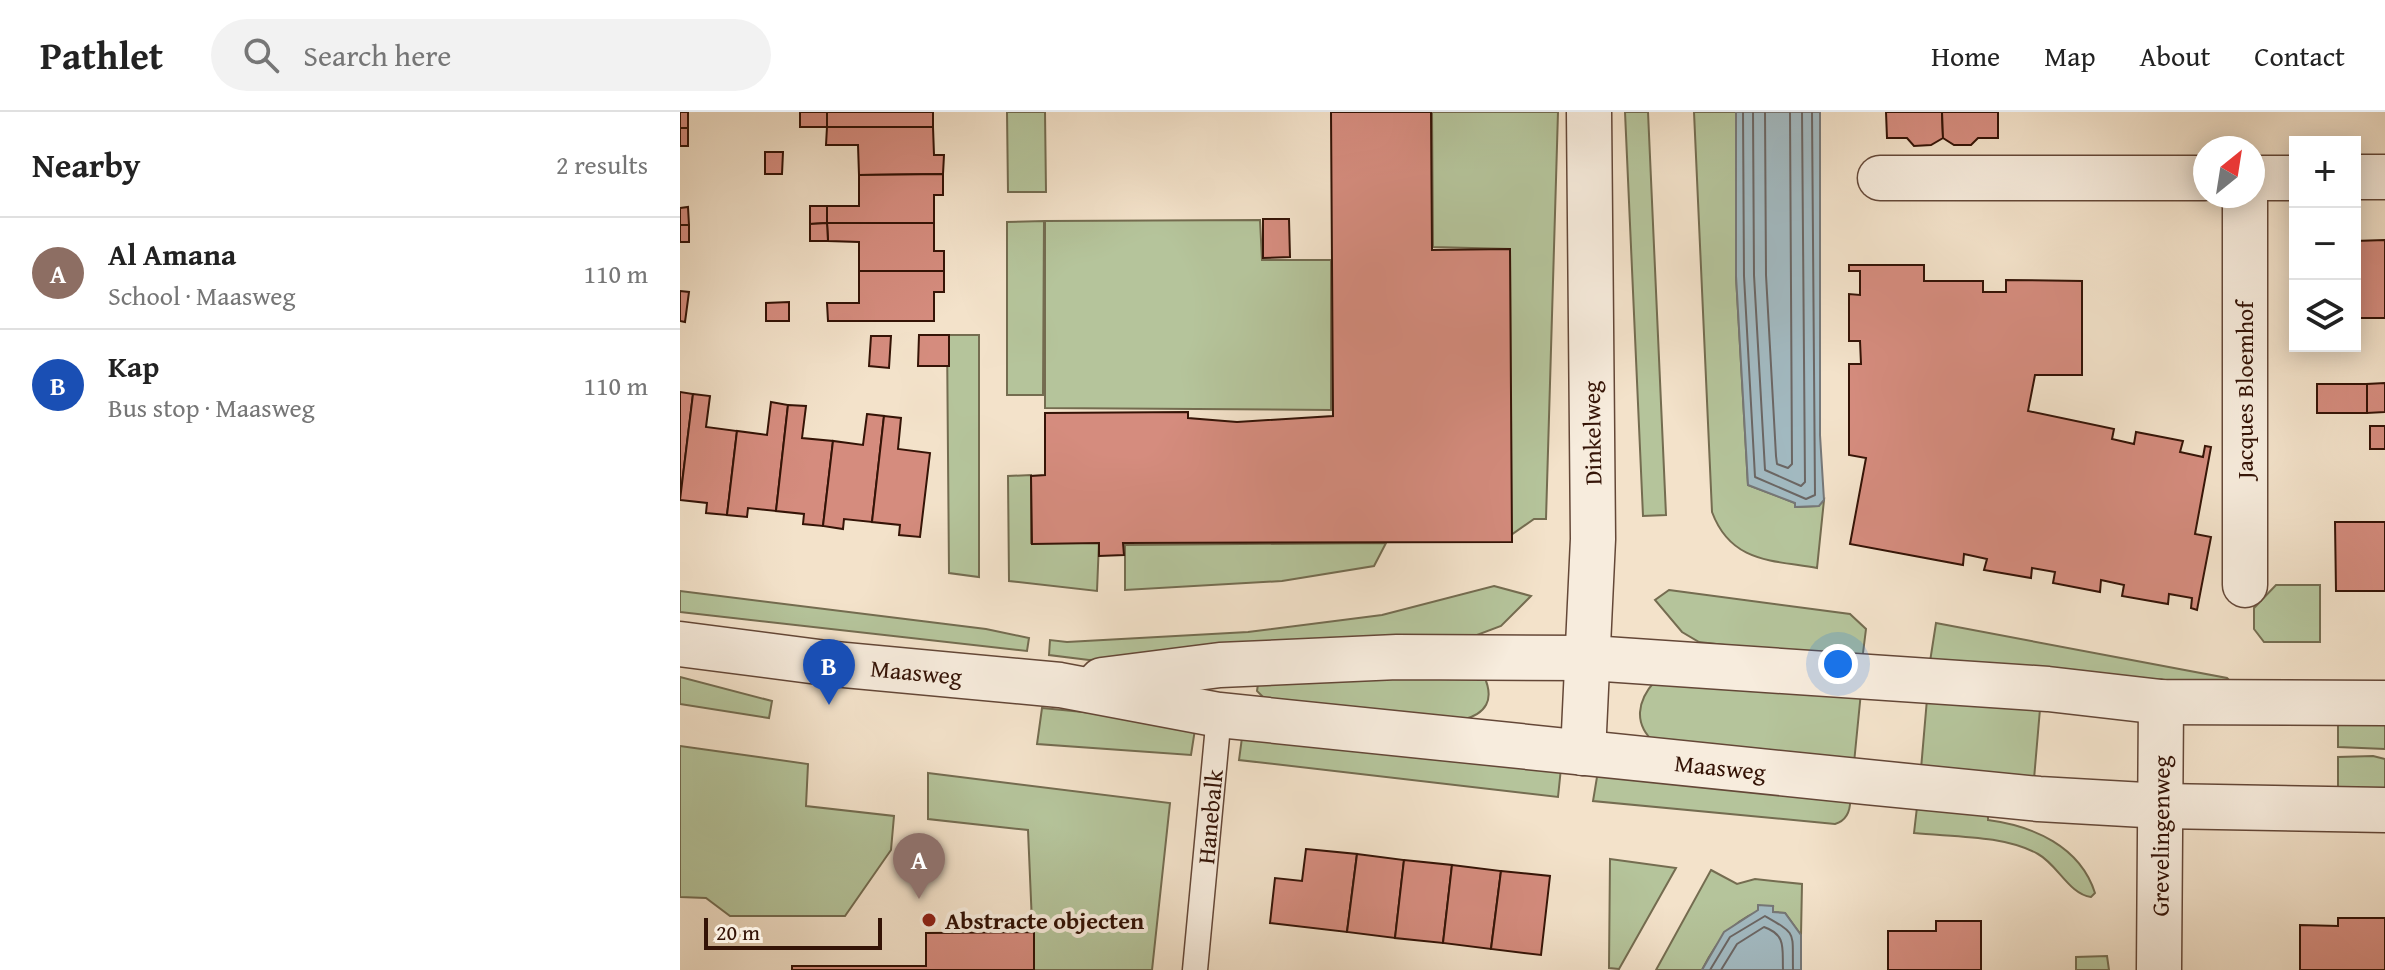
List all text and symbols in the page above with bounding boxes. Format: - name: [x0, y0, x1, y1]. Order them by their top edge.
- search box: [211, 19, 771, 91]
- text: Pathlet: [40, 27, 163, 83]
- icon: search: [239, 33, 283, 77]
- text: Search here: [303, 33, 451, 77]
- text: Home: [1931, 35, 2000, 76]
- text: Map: [2044, 35, 2096, 76]
- text: About: [2140, 35, 2210, 76]
- text: Contact: [2254, 35, 2345, 76]
- north arrow: [2193, 136, 2265, 208]
- map controls: [2289, 136, 2361, 352]
- button: +: [2289, 136, 2361, 208]
- text: Nearby: [32, 140, 141, 189]
- text: 2 results: [556, 145, 648, 184]
- button: −: [2289, 208, 2361, 280]
- text: Al Amana: [108, 232, 236, 276]
- text: A: [50, 254, 66, 293]
- text: 110 m: [583, 254, 648, 293]
- text: School · Maasweg: [108, 276, 295, 315]
- button: layers: [2289, 280, 2361, 352]
- street label: Jacques Bloemhof: [2227, 299, 2262, 482]
- text: Kap: [108, 344, 159, 388]
- text: B: [50, 366, 66, 405]
- text: 110 m: [583, 366, 648, 405]
- street label: Dinkelweg: [1574, 381, 1610, 485]
- text: Bus stop · Maasweg: [108, 388, 315, 427]
- pin: B: [803, 639, 855, 705]
- your location: [1818, 644, 1858, 684]
- street label: Maasweg: [869, 650, 964, 693]
- street label: Maasweg: [1673, 745, 1768, 789]
- street label: Grevelingenweg: [2142, 755, 2178, 917]
- street label: Hanebalk: [1188, 767, 1231, 865]
- pin: A: [893, 833, 945, 899]
- place label: Abstracte objecten: [945, 903, 1144, 938]
- marker: Abstracte objecten: [920, 911, 938, 929]
- scale bar: [704, 914, 882, 950]
- text: 20 m: [716, 916, 760, 948]

